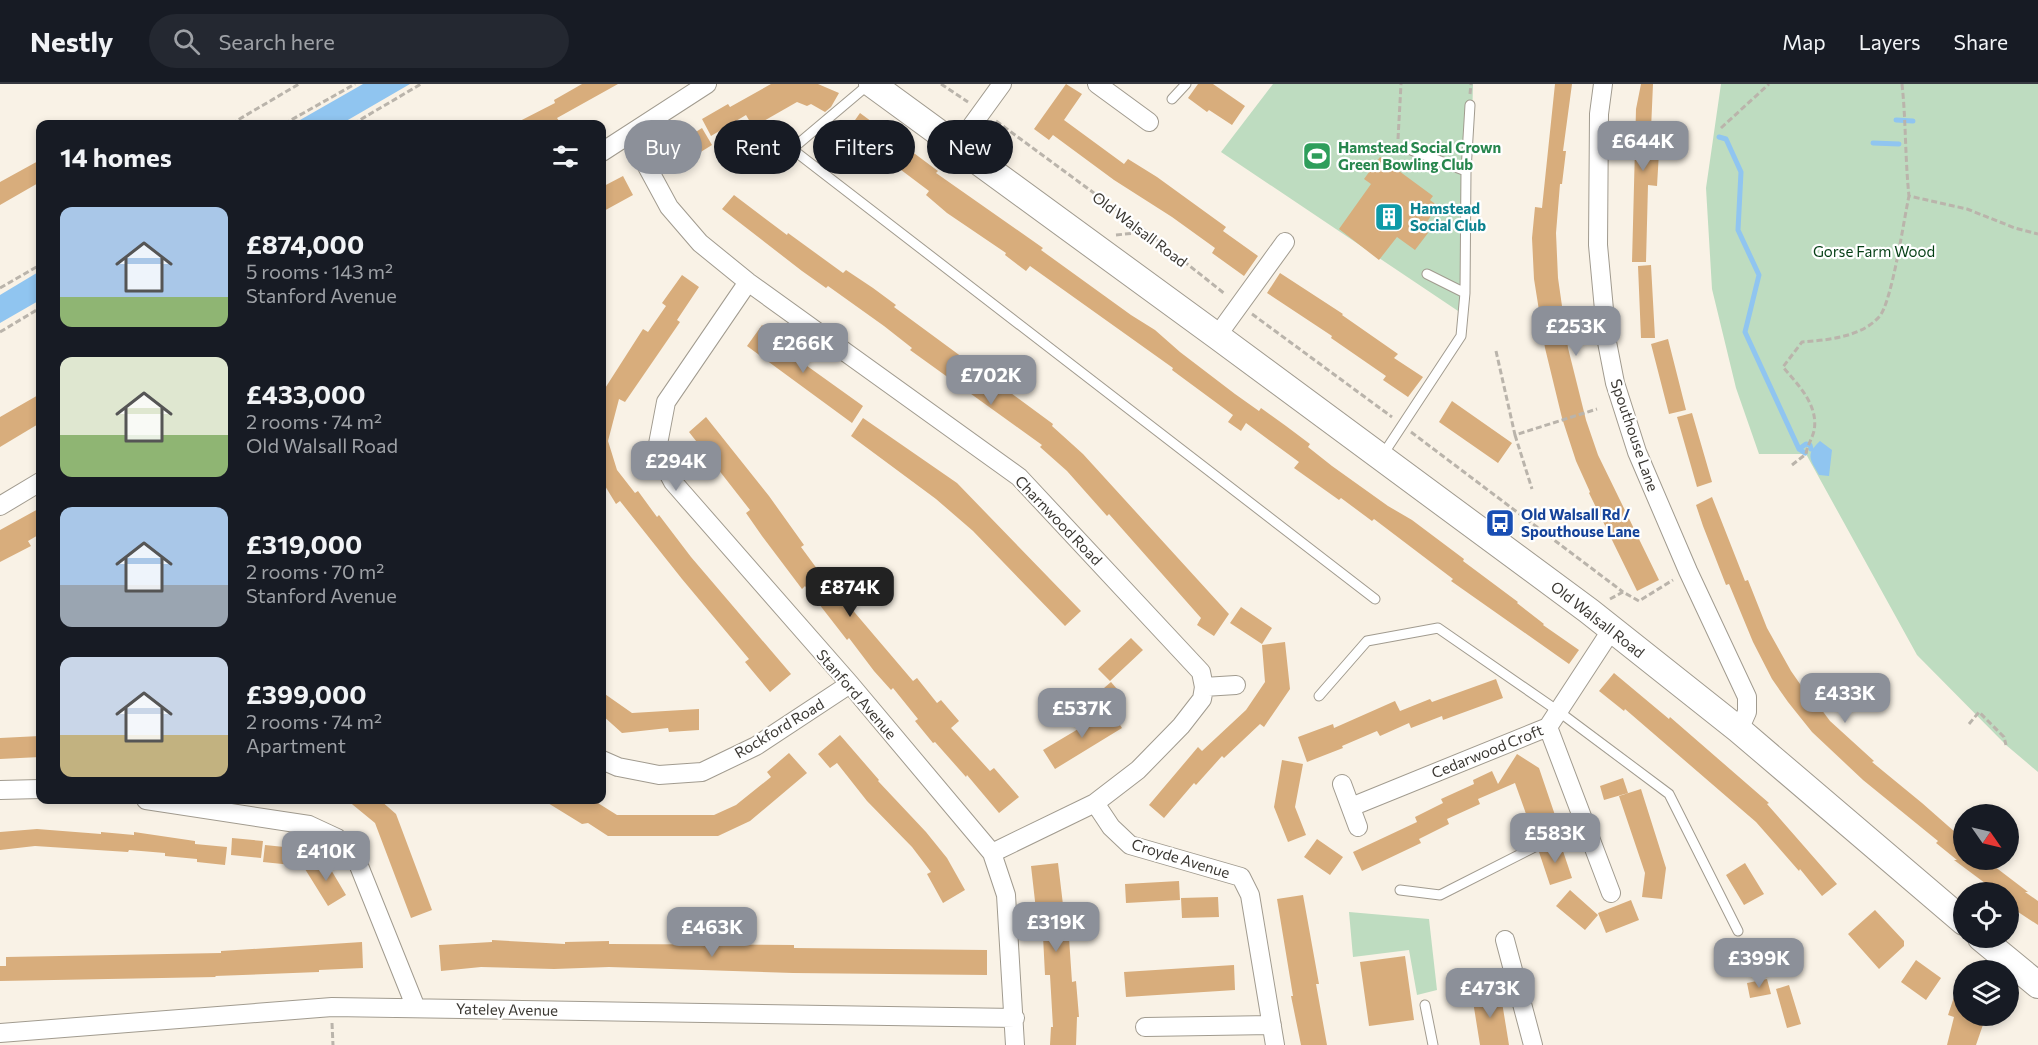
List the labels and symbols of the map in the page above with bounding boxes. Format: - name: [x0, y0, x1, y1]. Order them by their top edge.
- pin: £644K: [1601, 121, 1685, 172]
- place label: Hamstead Social Crown Green Bowling Club: [1338, 138, 1501, 173]
- sports icon: Hamstead Social Crown Green Bowling Club: [1301, 140, 1333, 172]
- street label: Old Walsall Road: [1089, 188, 1191, 270]
- place label: Hamstead Social Club: [1410, 199, 1486, 234]
- building icon: Hamstead Social Club: [1373, 201, 1405, 233]
- park label: Gorse Farm Wood: [1813, 242, 1935, 260]
- pin: £253K: [1534, 306, 1618, 357]
- pin: £266K: [761, 323, 845, 374]
- pin: £702K: [949, 355, 1033, 406]
- street label: Spouthouse Lane: [1607, 376, 1663, 494]
- pin: £294K: [634, 441, 718, 492]
- street label: Charnwood Road: [1012, 472, 1106, 568]
- place label: Old Walsall Rd / Spouthouse Lane: [1521, 505, 1640, 540]
- bus stop icon: Old Walsall Rd / Spouthouse Lane: [1484, 507, 1516, 539]
- pin: £874K: [808, 567, 892, 618]
- street label: Old Walsall Road: [1548, 577, 1648, 661]
- street label: Stanford Avenue: [813, 645, 901, 743]
- pin: £433K: [1803, 673, 1887, 724]
- pin: £537K: [1040, 688, 1124, 739]
- street label: Rockford Road: [731, 694, 827, 762]
- street label: Cedarwood Croft: [1429, 720, 1545, 782]
- north arrow: [1953, 804, 2019, 870]
- pin: £583K: [1513, 813, 1597, 864]
- pin: £410K: [284, 831, 368, 882]
- street label: Croyde Avenue: [1130, 835, 1232, 882]
- pin: £319K: [1014, 902, 1098, 953]
- pin: £463K: [670, 907, 754, 958]
- pin: £399K: [1717, 938, 1801, 989]
- pin: £473K: [1448, 968, 1532, 1019]
- street label: Yateley Avenue: [456, 999, 558, 1019]

